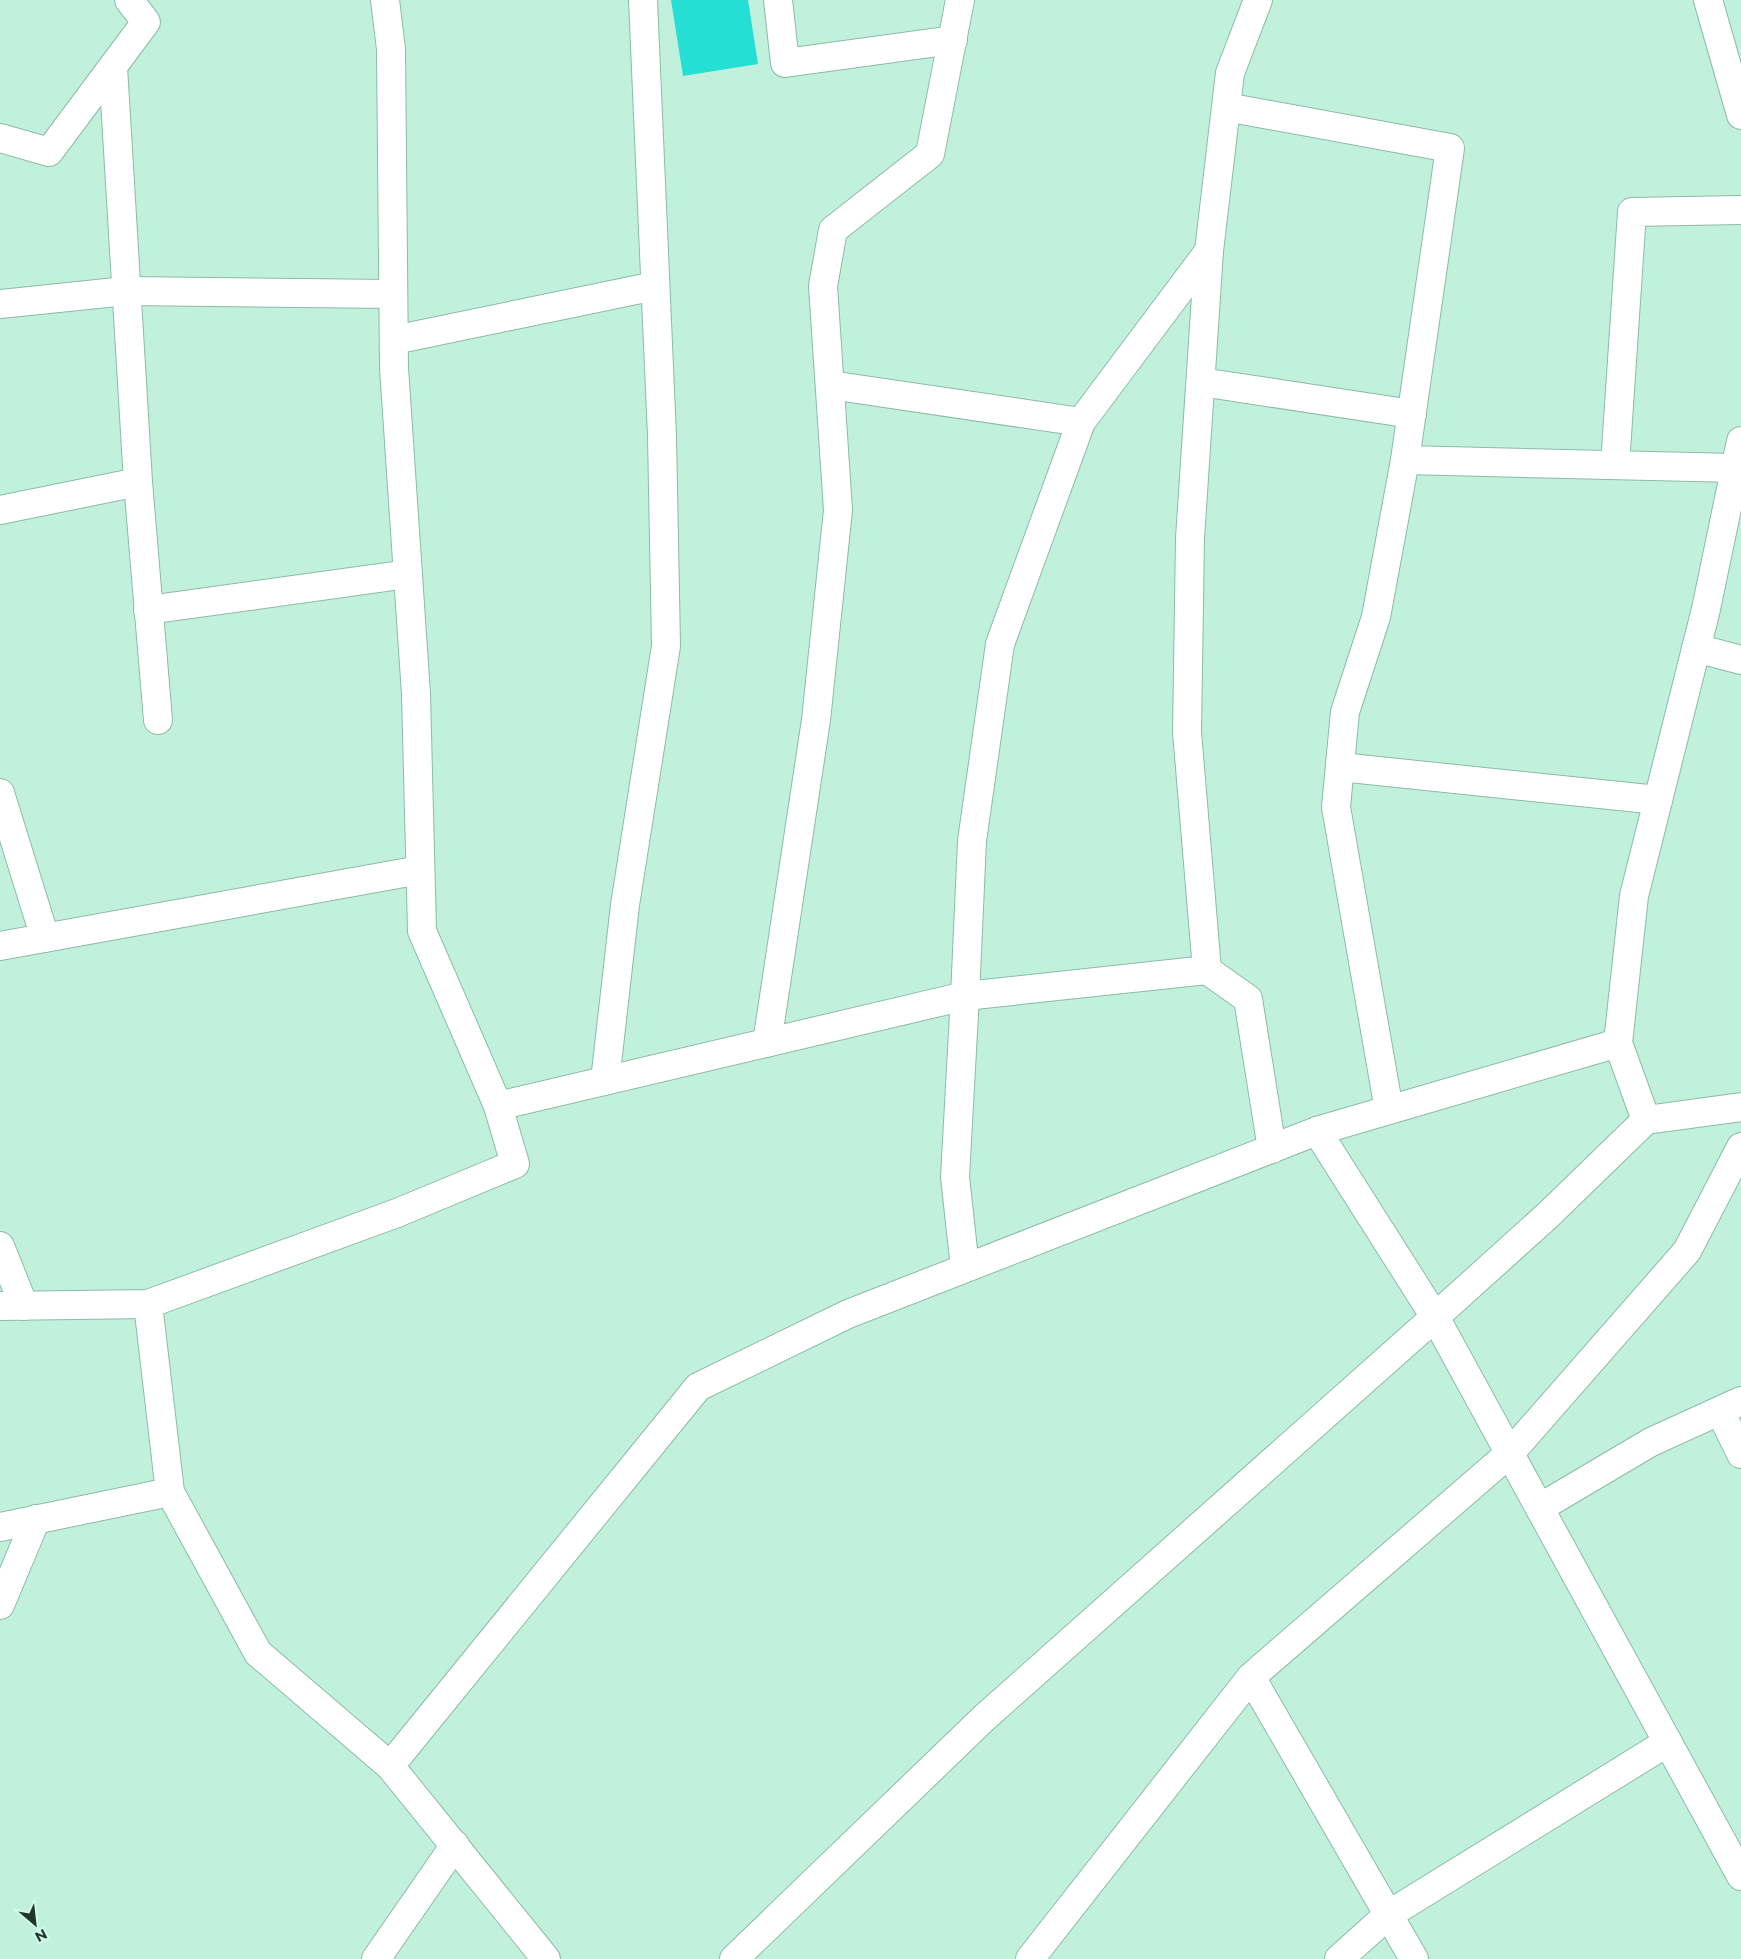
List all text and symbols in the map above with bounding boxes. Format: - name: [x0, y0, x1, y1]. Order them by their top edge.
- north arrow: [10, 1899, 60, 1949]
- text: N: [32, 1925, 50, 1946]

